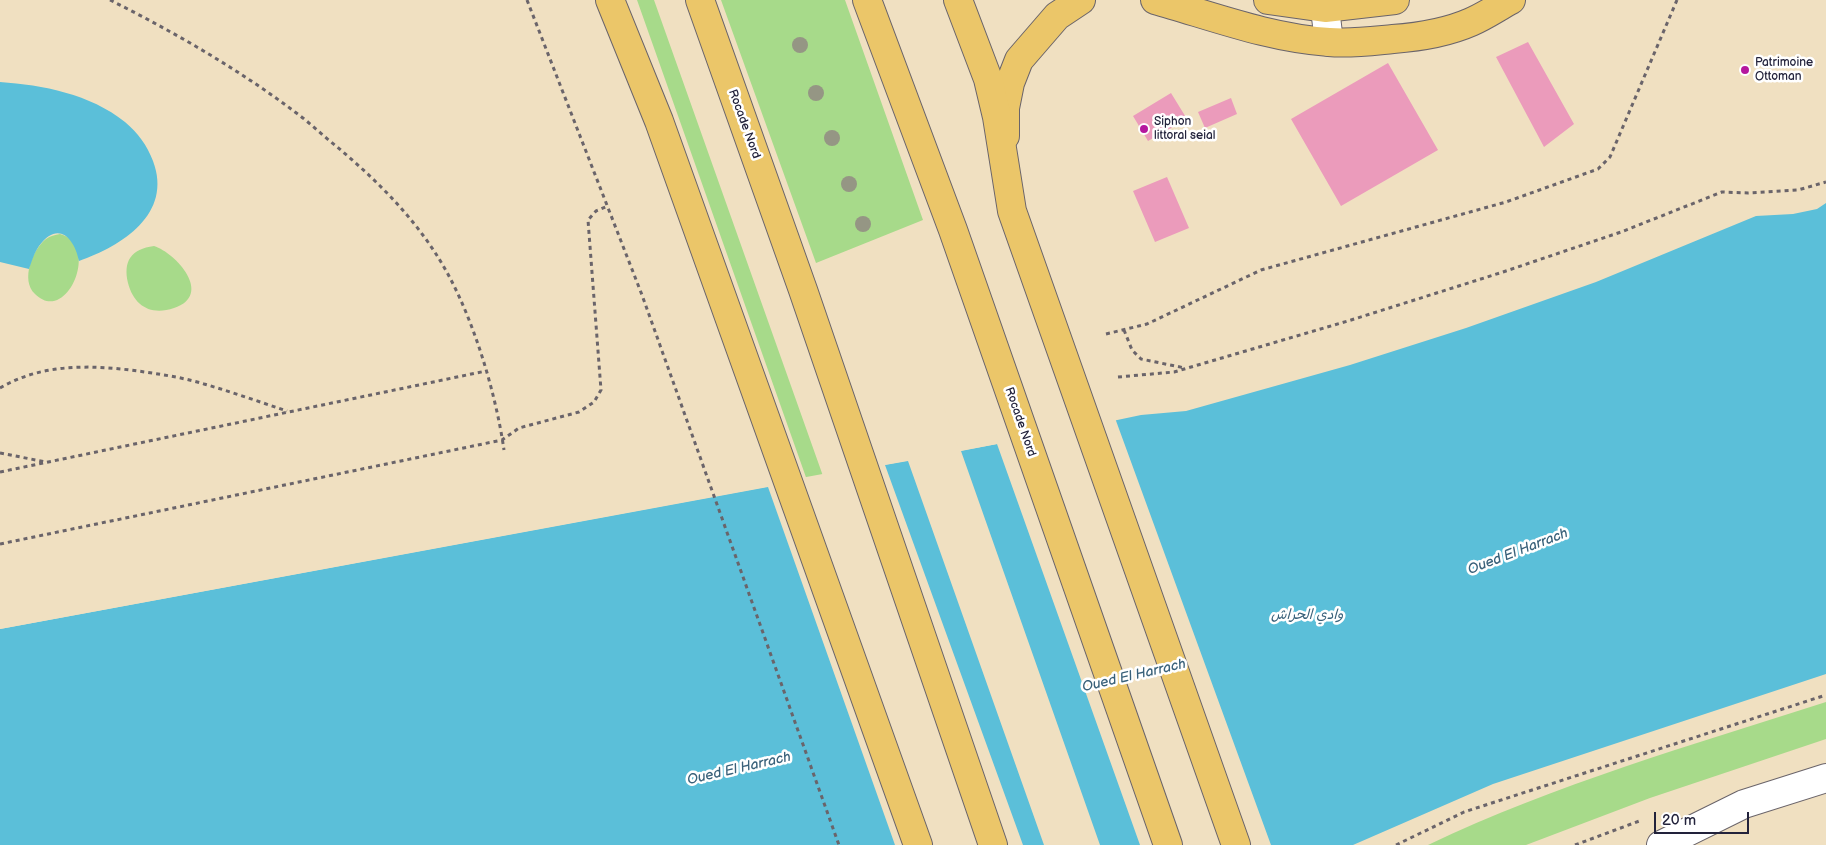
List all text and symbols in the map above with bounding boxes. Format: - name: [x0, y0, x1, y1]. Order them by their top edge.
- place label: Patrimoine Ottoman: [1755, 56, 1813, 84]
- marker: Patrimoine Ottoman: [1739, 64, 1751, 76]
- street label: Rocade Nord: [725, 87, 763, 161]
- place label: Siphon littoral seial: [1154, 115, 1215, 143]
- marker: Siphon littoral seial: [1138, 123, 1150, 135]
- street label: Rocade Nord: [1001, 385, 1039, 459]
- water label: Oued El Harrach: [1466, 525, 1570, 579]
- water label: وادي الحراش: [1271, 607, 1343, 623]
- water label: Oued El Harrach: [1080, 656, 1188, 696]
- water label: Oued El Harrach: [685, 749, 793, 789]
- scale bar: [1656, 802, 1751, 834]
- text: 20 m: [1662, 811, 1696, 830]

